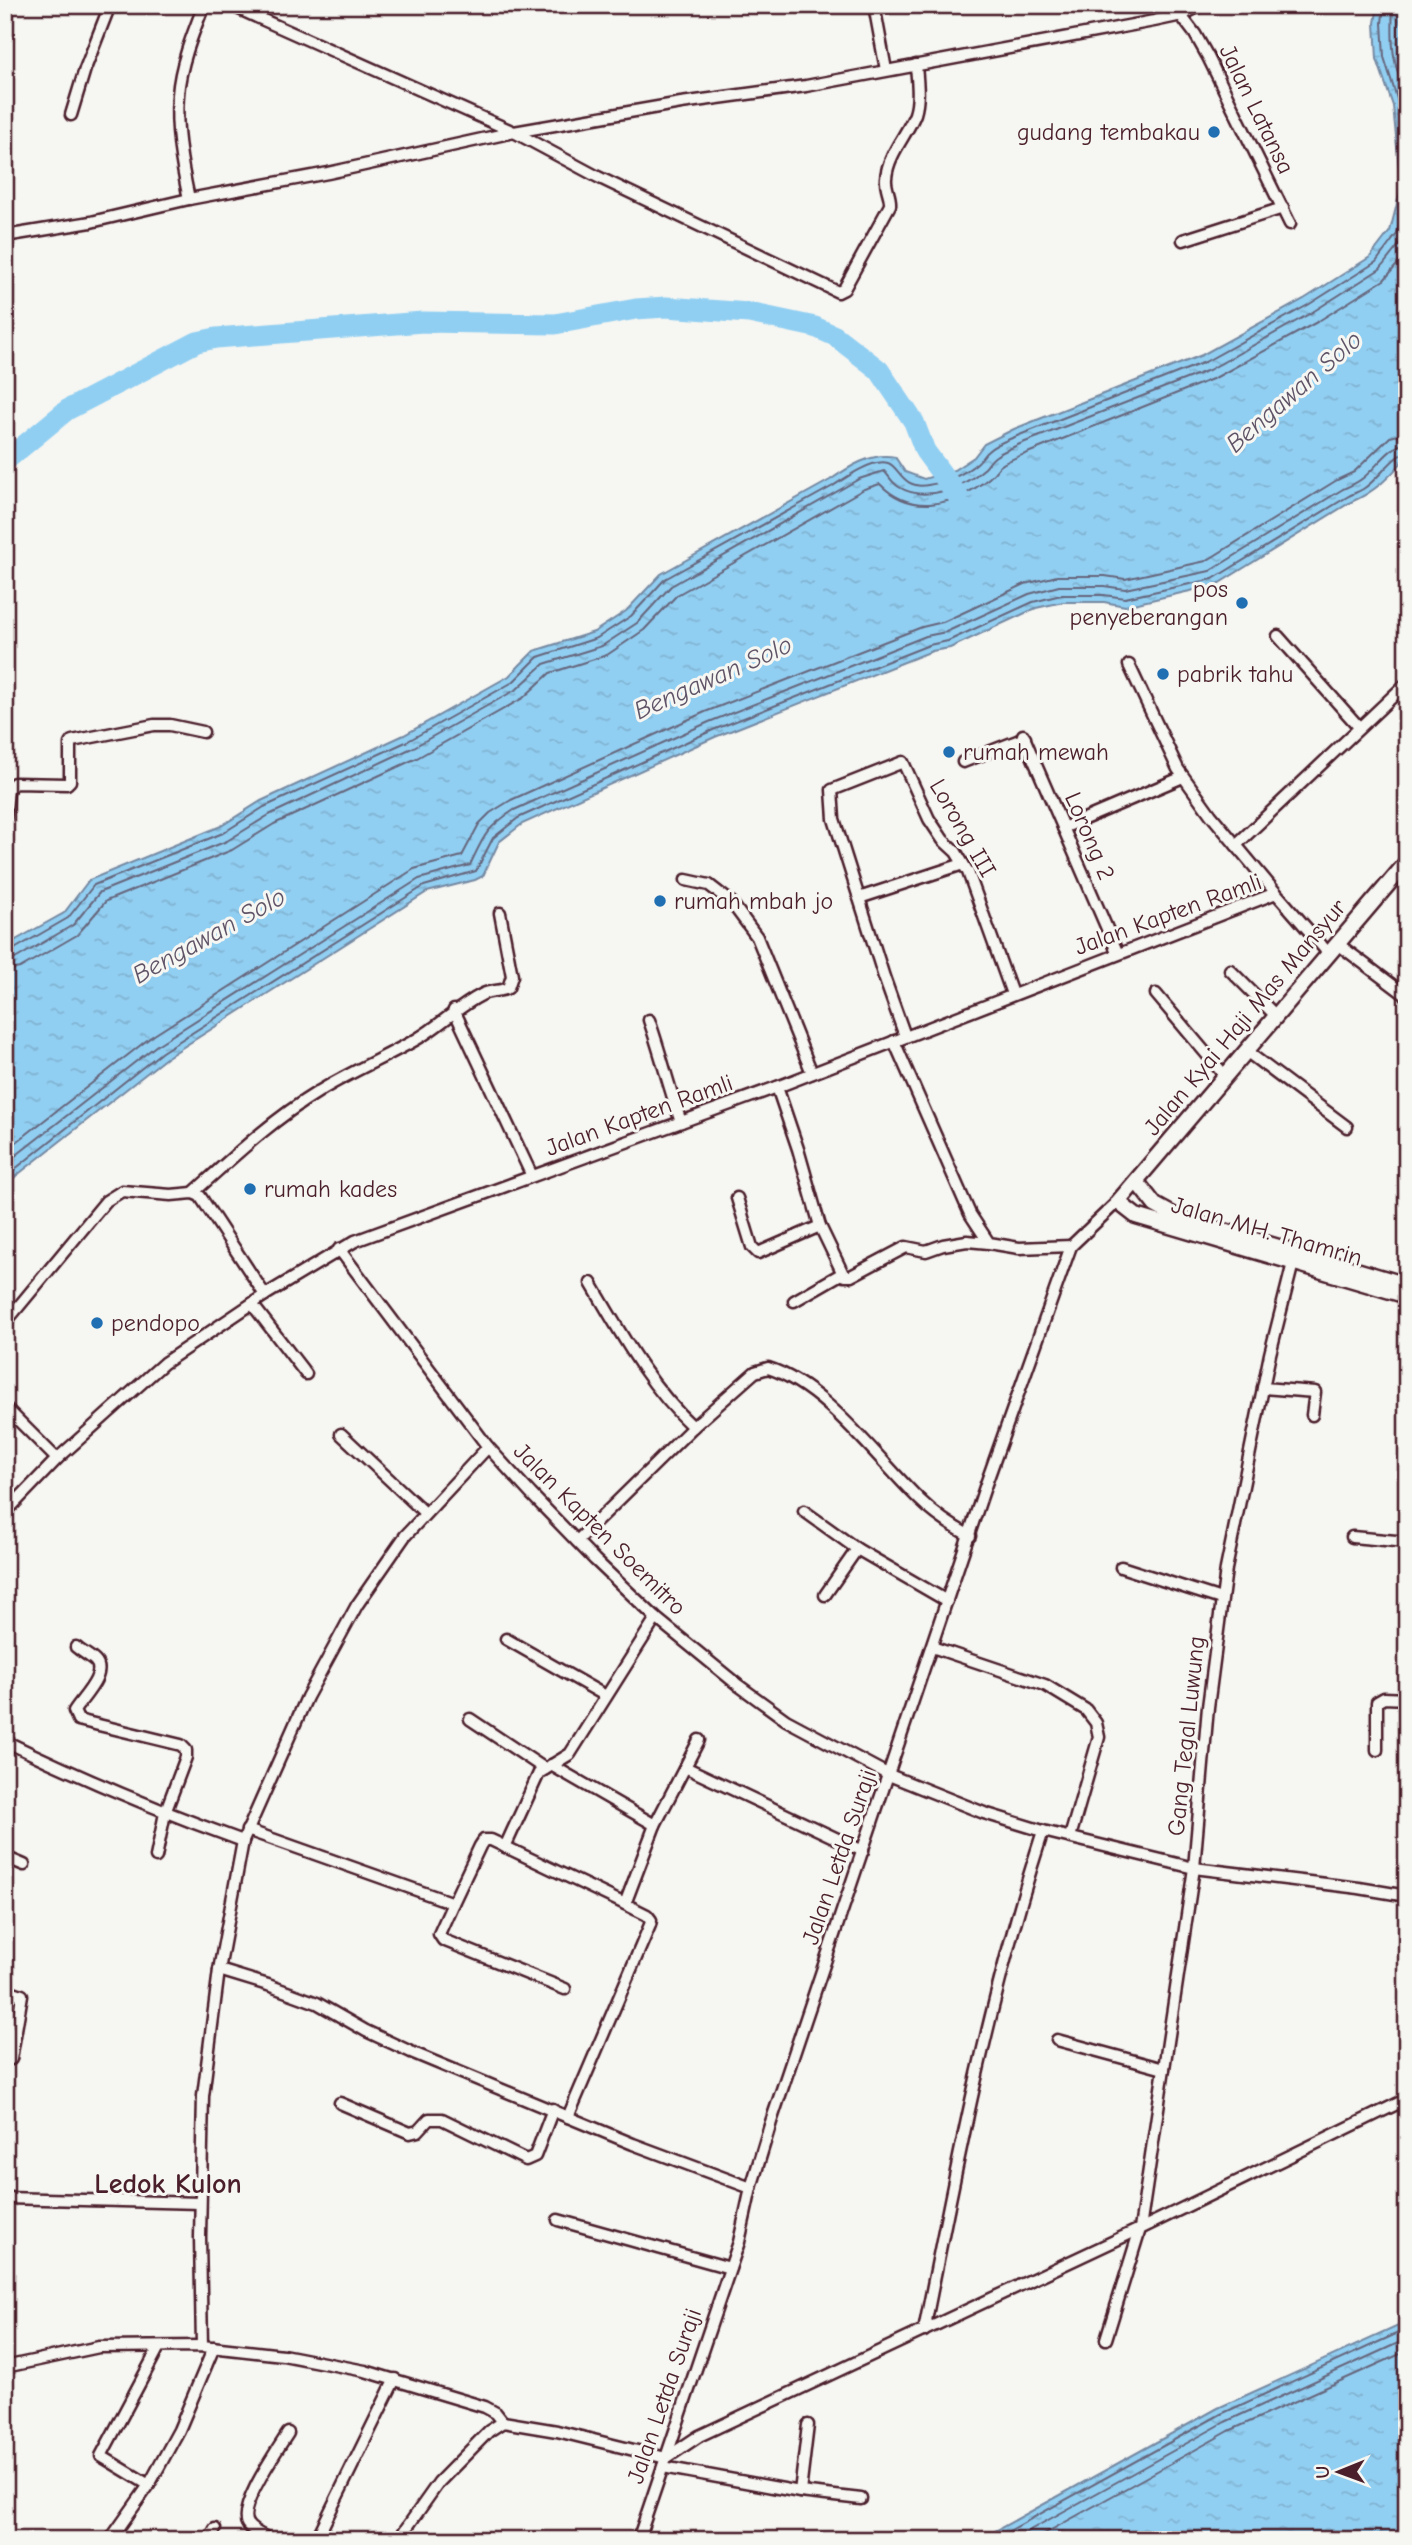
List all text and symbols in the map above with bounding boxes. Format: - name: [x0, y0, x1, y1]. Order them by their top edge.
- street label: Jalan Latansa: [1214, 40, 1300, 178]
- place label: gudang tembakau: [1017, 118, 1200, 146]
- marker: gudang tembakau: [1206, 124, 1222, 140]
- water label: Bengawan Solo: [1220, 325, 1368, 459]
- place label: pos penyeberangan: [1070, 575, 1228, 631]
- marker: pos penyeberangan: [1234, 595, 1250, 611]
- water label: Bengawan Solo: [629, 630, 797, 726]
- place label: pabrik tahu: [1177, 660, 1293, 688]
- marker: pabrik tahu: [1155, 666, 1171, 682]
- place label: rumah mewah: [963, 738, 1109, 766]
- marker: rumah mewah: [941, 744, 957, 760]
- street label: Lorong III: [924, 774, 1002, 882]
- street label: Lorong 2: [1059, 788, 1121, 884]
- street label: Jalan Kapten Ramli: [1071, 867, 1265, 961]
- water label: Bengawan Solo: [127, 882, 291, 990]
- place label: rumah mbah jo: [674, 887, 833, 915]
- marker: rumah mbah jo: [652, 893, 668, 909]
- street label: Jalan Kyai Haji Mas Mansyur: [1138, 893, 1352, 1141]
- street label: Jalan Kapten Ramli: [542, 1068, 736, 1162]
- place label: rumah kades: [264, 1175, 397, 1203]
- marker: rumah kades: [242, 1181, 258, 1197]
- street label: Jalan MH. Thamrin: [1168, 1190, 1366, 1272]
- place label: pendopo: [111, 1309, 200, 1337]
- marker: pendopo: [89, 1315, 105, 1331]
- street label: Jalan Kapten Soemitro: [508, 1437, 692, 1621]
- street label: Gang Tegal Luwung: [1162, 1635, 1210, 1837]
- street label: Jalan Letda Suraji: [796, 1766, 882, 1948]
- district label: Ledok Kulon: [94, 2168, 242, 2200]
- street label: Jalan Letda Suraji: [621, 2305, 707, 2487]
- north arrow: [1304, 2436, 1374, 2506]
- text: U: [1312, 2466, 1334, 2479]

